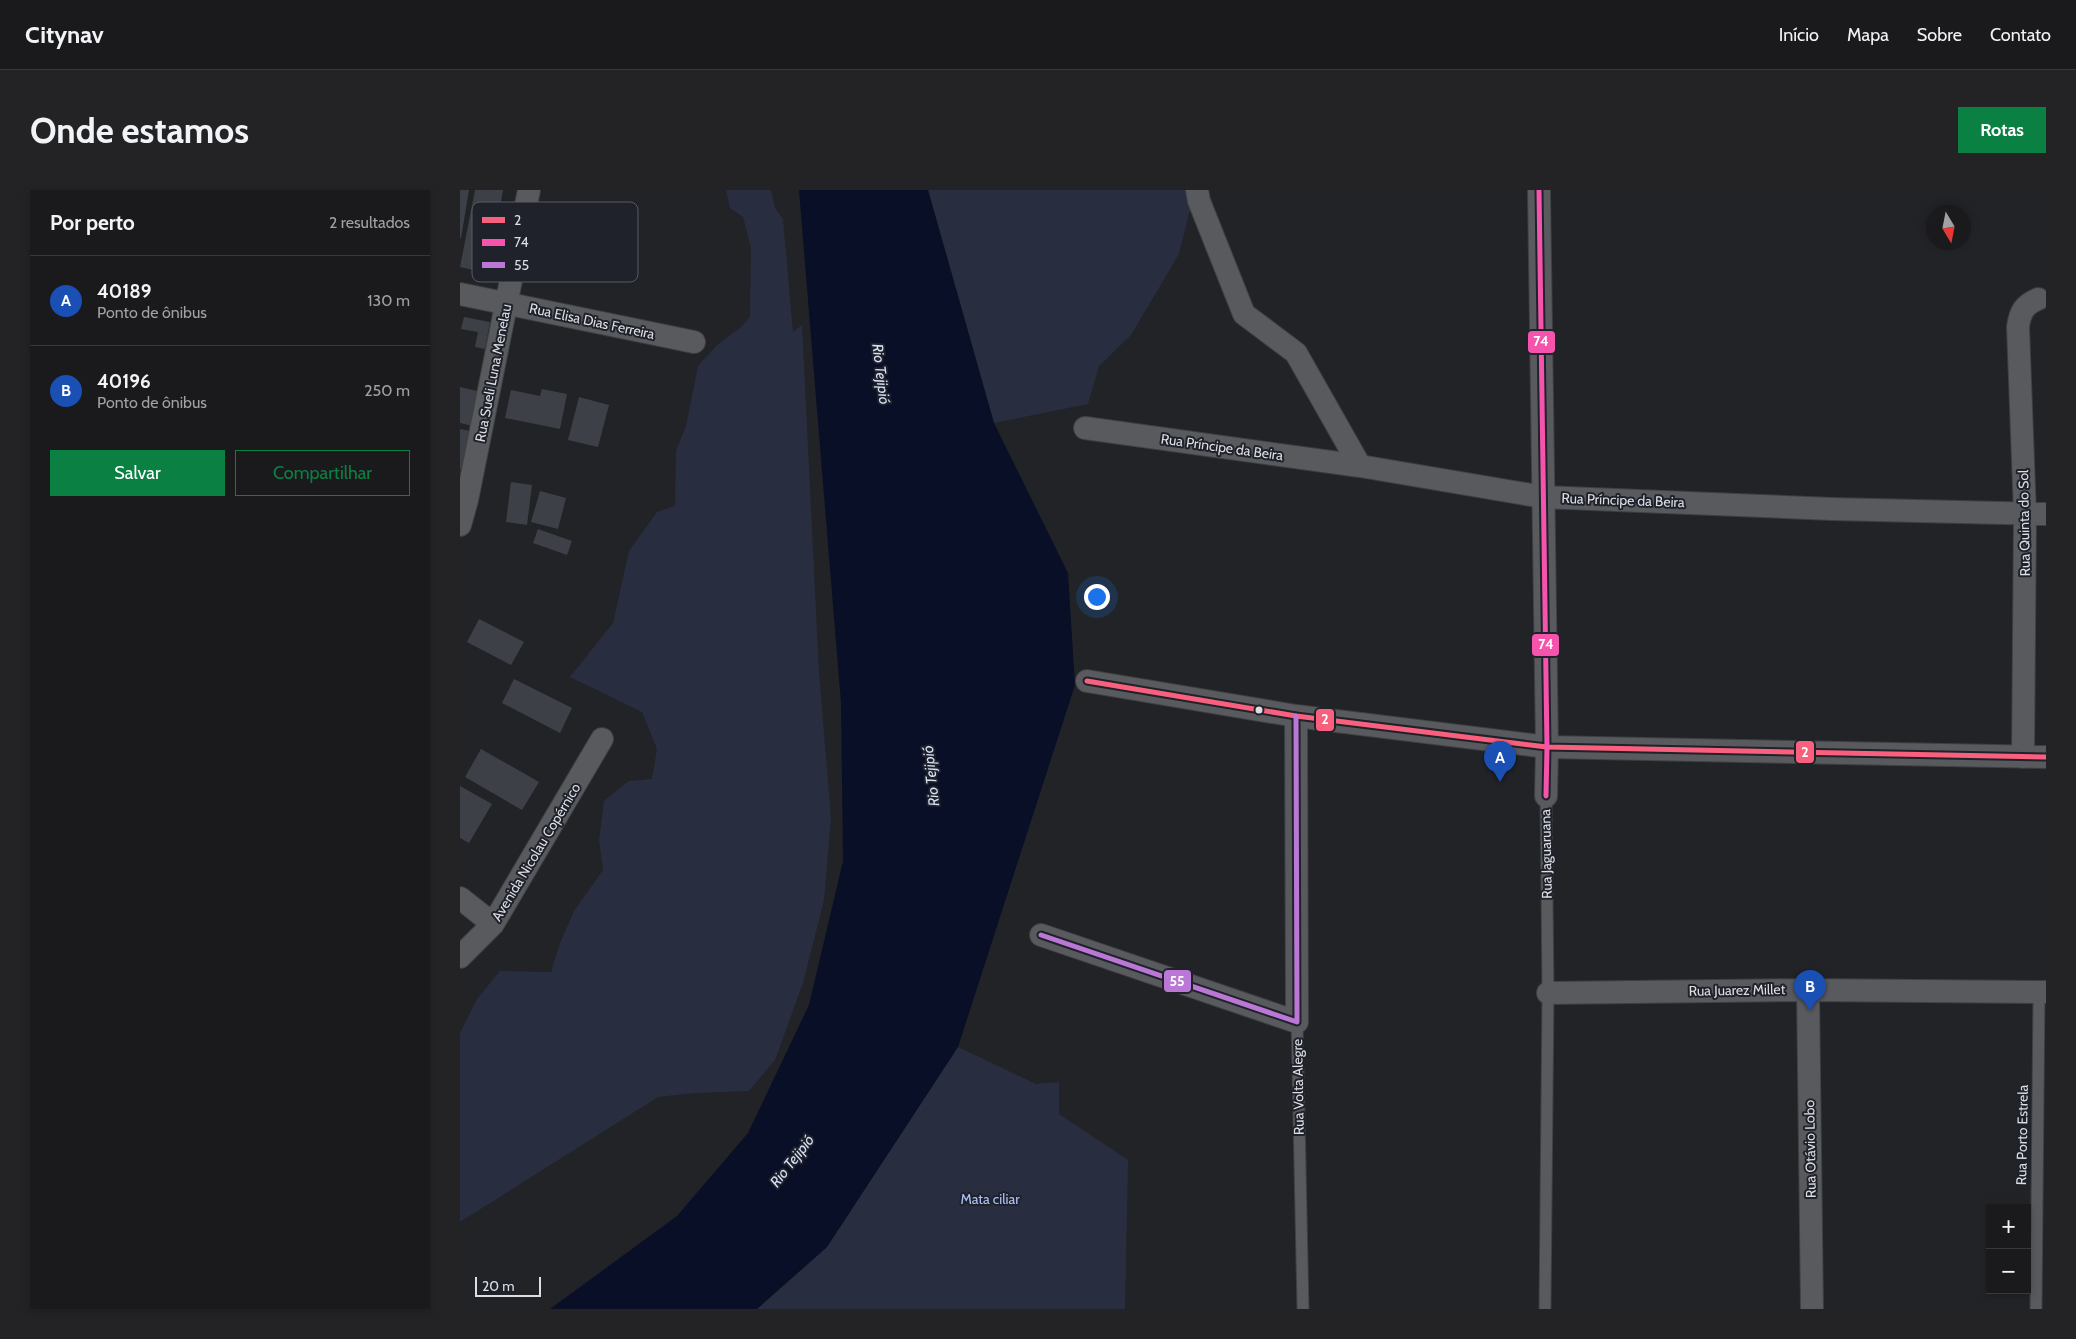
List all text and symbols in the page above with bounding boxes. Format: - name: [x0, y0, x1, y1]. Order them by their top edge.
- text: Citynav: [25, 20, 104, 49]
- text: Início: [1779, 24, 1819, 46]
- text: Mapa: [1847, 24, 1889, 46]
- text: Sobre: [1917, 24, 1962, 46]
- text: Contato: [1990, 24, 2051, 46]
- button: Rotas: [1958, 107, 2046, 153]
- text: Onde estamos: [30, 109, 249, 152]
- legend: [472, 202, 638, 282]
- north arrow: [1926, 205, 1971, 250]
- text: Por perto: [50, 210, 135, 235]
- text: 2: [514, 211, 521, 229]
- text: 2 resultados: [329, 213, 410, 232]
- text: 74: [514, 233, 529, 251]
- text: 55: [514, 256, 529, 274]
- text: 40189: [97, 280, 151, 303]
- text: A: [61, 291, 71, 310]
- text: 130 m: [367, 291, 410, 310]
- street label: Rua Elisa Dias Ferreira: [528, 299, 657, 343]
- street label: Rua Sueli Luna Menelau: [471, 302, 515, 444]
- text: Ponto de ônibus: [97, 303, 207, 322]
- line badge: 74: [1527, 330, 1556, 354]
- text: 74: [1533, 332, 1549, 350]
- water label: Rio Tejipió: [868, 343, 894, 406]
- text: 40196: [97, 370, 151, 393]
- text: B: [61, 381, 71, 400]
- text: 250 m: [364, 381, 410, 400]
- text: Ponto de ônibus: [97, 393, 207, 412]
- street label: Rua Príncipe da Beira: [1160, 430, 1285, 465]
- button: Salvar: [50, 450, 225, 496]
- button: Compartilhar: [235, 450, 410, 496]
- street label: Rua Quinta do Sol: [2014, 469, 2034, 576]
- street label: Rua Príncipe da Beira: [1561, 489, 1685, 511]
- your location: [1084, 584, 1110, 610]
- line badge: 74: [1531, 633, 1560, 657]
- text: 74: [1538, 635, 1554, 653]
- unlabelled marker: [1254, 705, 1264, 715]
- line badge: 2: [1315, 708, 1335, 732]
- text: 2: [1321, 710, 1329, 728]
- line badge: 2: [1795, 740, 1815, 764]
- pin: A: [1484, 741, 1516, 782]
- text: 2: [1801, 743, 1809, 761]
- water label: Rio Tejipió: [919, 744, 943, 807]
- street label: Avenida Nicolau Copérnico: [488, 779, 585, 924]
- street label: Rua Jaguaruana: [1536, 809, 1556, 899]
- line badge: 55: [1163, 969, 1192, 993]
- pin: B: [1794, 970, 1826, 1011]
- text: 55: [1169, 972, 1185, 990]
- street label: Rua Juarez Millet: [1688, 980, 1786, 1000]
- street label: Rua Volta Alegre: [1288, 1039, 1308, 1135]
- street label: Rua Porto Estrela: [2012, 1084, 2032, 1185]
- street label: Rua Otávio Lobo: [1800, 1099, 1820, 1198]
- water label: Rio Tejipió: [766, 1131, 818, 1191]
- park label: Mata ciliar: [960, 1190, 1020, 1208]
- map controls: [1986, 1204, 2031, 1294]
- button: +: [1986, 1204, 2031, 1249]
- button: −: [1986, 1249, 2031, 1294]
- scale bar: [475, 1274, 541, 1297]
- text: 20 m: [482, 1277, 515, 1295]

